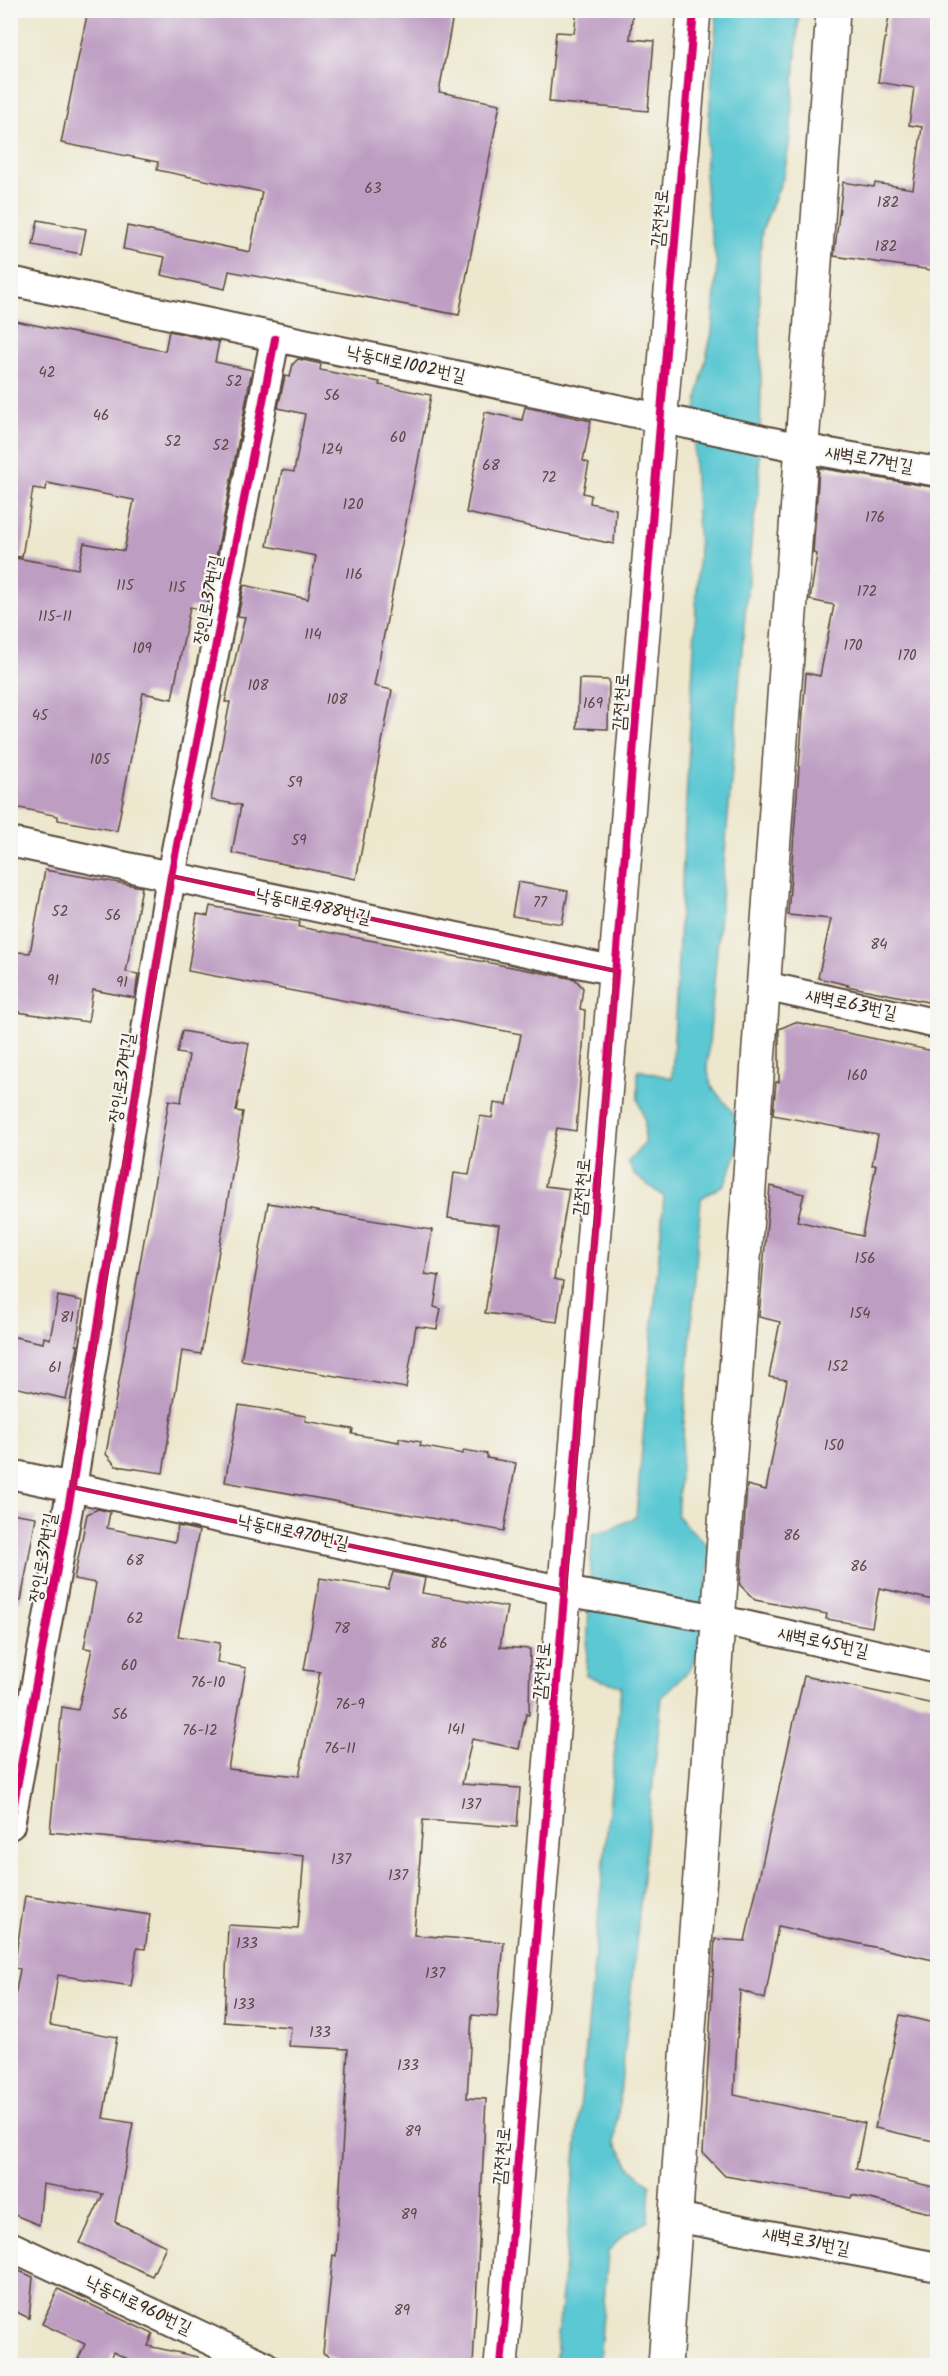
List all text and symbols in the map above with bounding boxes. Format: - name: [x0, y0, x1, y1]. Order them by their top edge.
- house number: 63: [365, 177, 382, 201]
- street label: 감전천로: [644, 188, 678, 248]
- house number: 182: [877, 191, 899, 215]
- house number: 182: [875, 235, 897, 259]
- street label: 낙동대로1002번길: [344, 338, 469, 392]
- house number: 42: [39, 361, 55, 385]
- house number: 52: [226, 370, 242, 394]
- house number: 56: [324, 384, 340, 408]
- house number: 46: [93, 404, 109, 428]
- house number: 60: [390, 426, 406, 450]
- house number: 52: [165, 430, 181, 454]
- house number: 52: [213, 434, 229, 458]
- house number: 124: [321, 438, 343, 462]
- street label: 새벽로77번길: [823, 438, 916, 482]
- house number: 68: [482, 454, 501, 478]
- house number: 72: [541, 466, 557, 490]
- house number: 120: [343, 493, 364, 517]
- house number: 176: [865, 506, 885, 530]
- street label: 장인로37번길: [186, 552, 232, 647]
- house number: 116: [345, 563, 363, 587]
- house number: 115: [116, 574, 135, 598]
- house number: 115: [168, 576, 187, 600]
- house number: 172: [857, 580, 877, 604]
- house number: 115-11: [38, 605, 72, 629]
- house number: 114: [304, 623, 322, 647]
- house number: 170: [843, 634, 863, 658]
- house number: 109: [132, 637, 152, 661]
- house number: 170: [897, 644, 917, 668]
- street label: 감전천로: [606, 672, 638, 732]
- house number: 108: [247, 674, 270, 698]
- house number: 108: [326, 688, 349, 712]
- house number: 169: [583, 692, 604, 716]
- house number: 45: [32, 704, 49, 728]
- house number: 105: [90, 748, 111, 772]
- house number: 59: [287, 771, 303, 795]
- house number: 59: [291, 829, 307, 853]
- street label: 낙동대로988번길: [253, 881, 374, 933]
- house number: 77: [533, 891, 548, 915]
- house number: 52: [52, 900, 68, 924]
- house number: 56: [105, 904, 121, 928]
- house number: 84: [870, 933, 888, 957]
- house number: 91: [47, 969, 59, 993]
- house number: 91: [116, 971, 128, 995]
- street label: 새벽로63번길: [803, 981, 900, 1029]
- street label: 장인로37번길: [102, 1030, 145, 1125]
- house number: 160: [847, 1064, 868, 1088]
- street label: 감전천로: [566, 1157, 600, 1217]
- house number: 156: [854, 1247, 876, 1271]
- house number: 154: [849, 1302, 871, 1326]
- house number: 81: [60, 1306, 74, 1330]
- house number: 152: [827, 1355, 849, 1379]
- house number: 61: [48, 1356, 62, 1380]
- house number: 150: [824, 1434, 845, 1458]
- street label: 낙동대로970번길: [235, 1507, 352, 1559]
- street label: 장인로37번길: [22, 1510, 66, 1605]
- house number: 86: [783, 1524, 801, 1548]
- house number: 68: [126, 1549, 145, 1573]
- house number: 86: [850, 1555, 868, 1579]
- house number: 62: [126, 1607, 144, 1631]
- house number: 78: [334, 1617, 351, 1641]
- street label: 새벽로45번길: [775, 1619, 872, 1667]
- house number: 86: [430, 1632, 448, 1656]
- street label: 감전천로: [526, 1641, 560, 1701]
- house number: 60: [121, 1654, 137, 1678]
- house number: 76-10: [191, 1671, 226, 1695]
- house number: 76-9: [335, 1693, 365, 1717]
- house number: 56: [112, 1703, 128, 1727]
- house number: 141: [447, 1718, 465, 1742]
- house number: 76-12: [182, 1719, 218, 1743]
- house number: 76-11: [324, 1737, 356, 1761]
- house number: 137: [461, 1793, 482, 1817]
- house number: 137: [331, 1848, 352, 1872]
- house number: 137: [388, 1864, 409, 1888]
- house number: 133: [236, 1932, 258, 1956]
- house number: 137: [425, 1962, 446, 1986]
- house number: 133: [233, 1993, 255, 2017]
- house number: 133: [309, 2021, 331, 2045]
- house number: 133: [397, 2054, 419, 2078]
- house number: 89: [405, 2120, 422, 2144]
- street label: 감전천로: [486, 2126, 520, 2186]
- house number: 89: [401, 2203, 418, 2227]
- street label: 새벽로31번길: [760, 2219, 853, 2265]
- street label: 낙동대로960번길: [80, 2269, 197, 2344]
- house number: 89: [394, 2299, 411, 2323]

